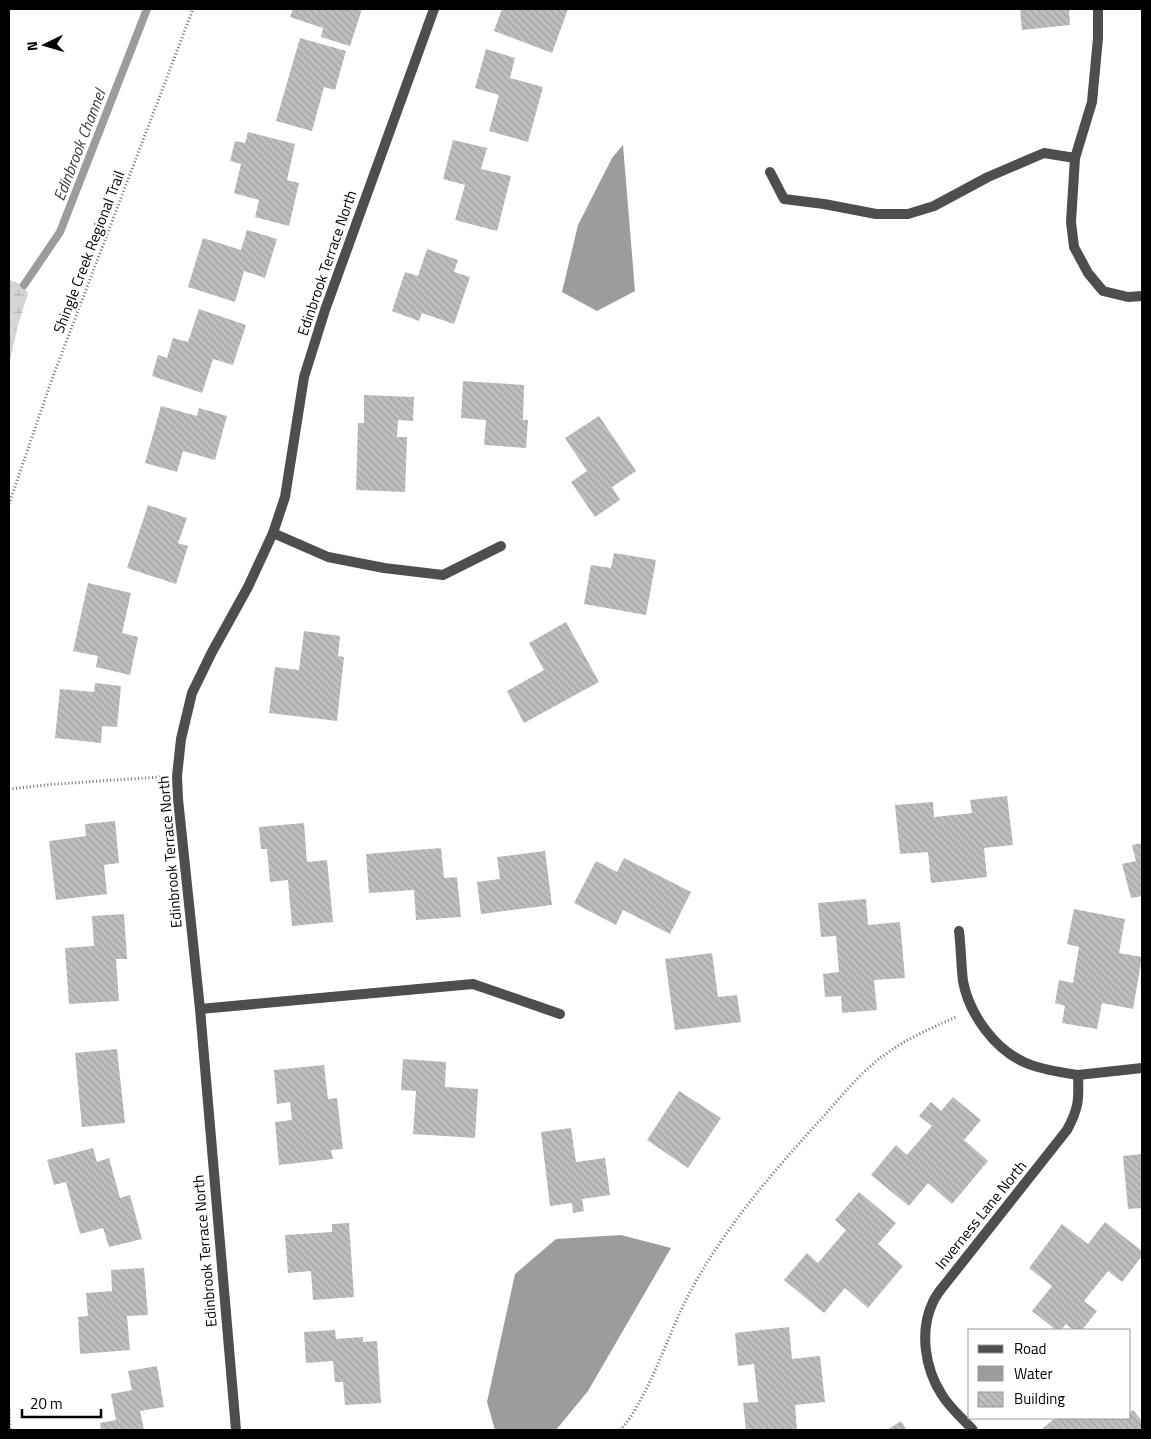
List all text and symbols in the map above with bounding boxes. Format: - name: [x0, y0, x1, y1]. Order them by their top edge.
- north arrow: [20, 20, 70, 70]
- text: N: [21, 40, 42, 52]
- water label: Edinbrook Channel: [47, 84, 112, 204]
- street label: Shingle Creek Regional Trail: [47, 167, 130, 336]
- street label: Edinbrook Terrace North: [291, 187, 362, 339]
- street label: Edinbrook Terrace North: [151, 775, 188, 929]
- street label: Inverness Lane North: [929, 1155, 1032, 1274]
- street label: Edinbrook Terrace North: [186, 1174, 223, 1328]
- legend: [968, 1329, 1131, 1419]
- text: Road: [1014, 1337, 1046, 1360]
- text: Water: [1014, 1362, 1053, 1385]
- scale bar: [22, 1386, 101, 1418]
- text: Building: [1014, 1387, 1065, 1410]
- text: 20 m: [30, 1392, 63, 1415]

